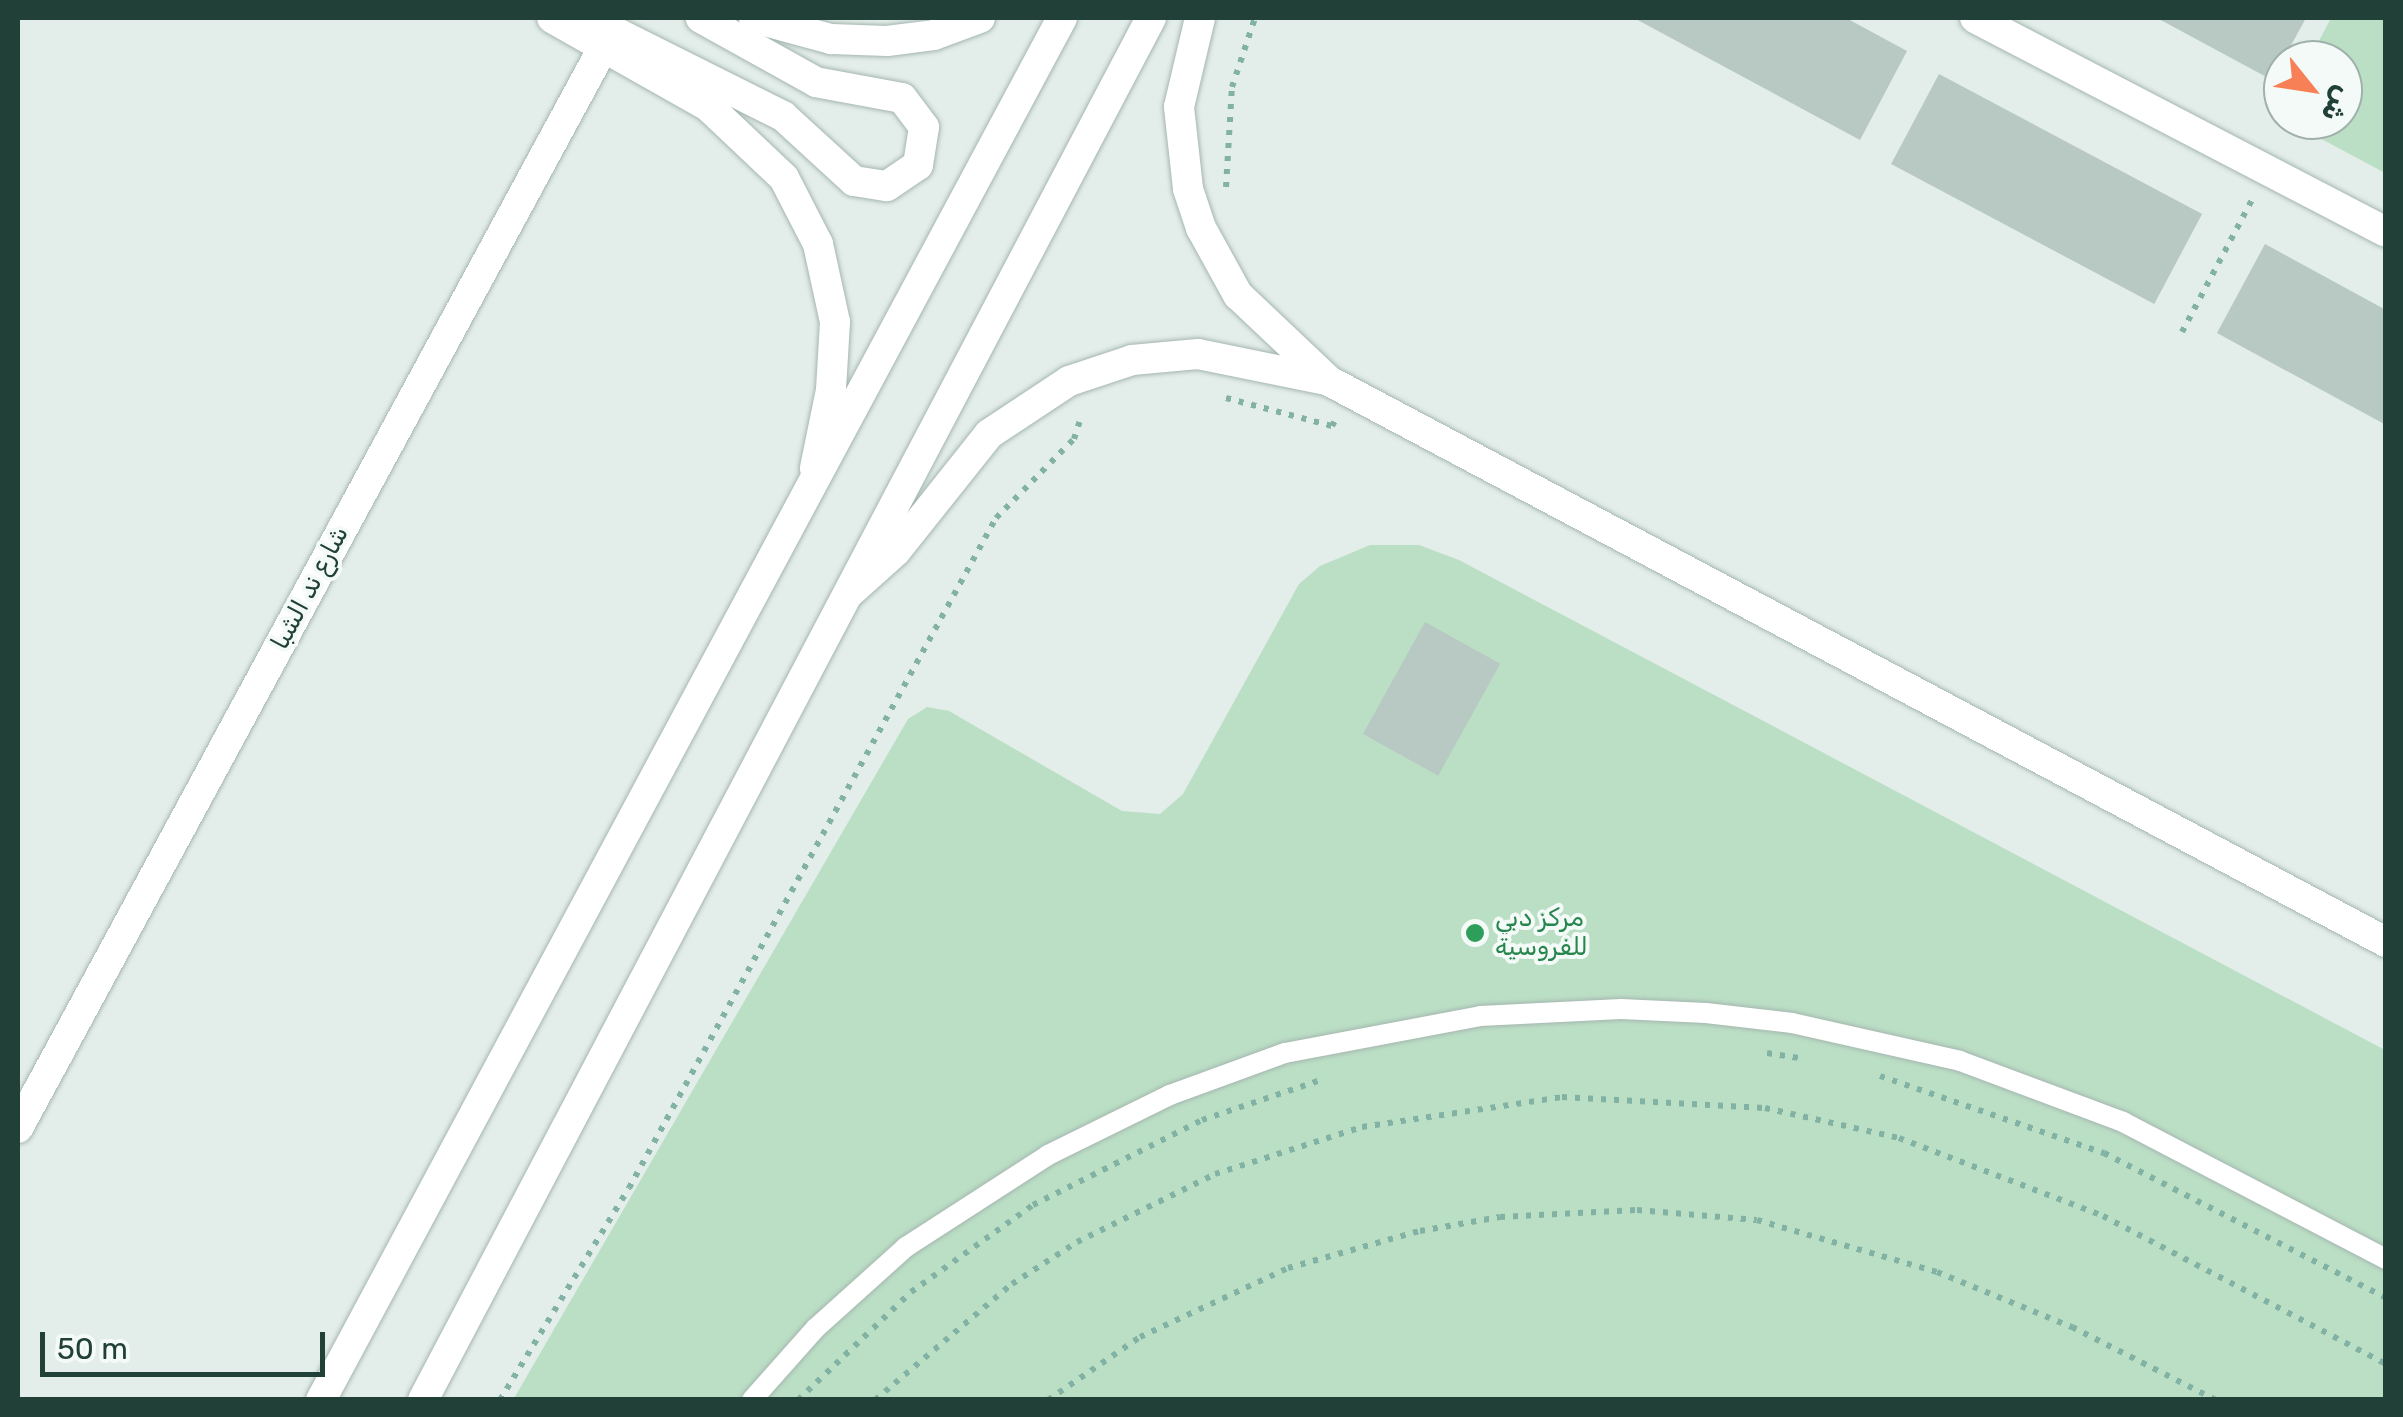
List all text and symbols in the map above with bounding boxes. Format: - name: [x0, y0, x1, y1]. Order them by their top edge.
- north arrow: [2263, 40, 2363, 140]
- text: ش: [2315, 81, 2361, 128]
- street label: شارع ند الشبا: [265, 521, 355, 655]
- place label: مركز دبي للفروسية: [1495, 904, 1588, 963]
- marker: مركز دبي للفروسية: [1464, 922, 1486, 944]
- scale bar: [45, 1312, 330, 1374]
- text: 50 m: [57, 1331, 128, 1367]

